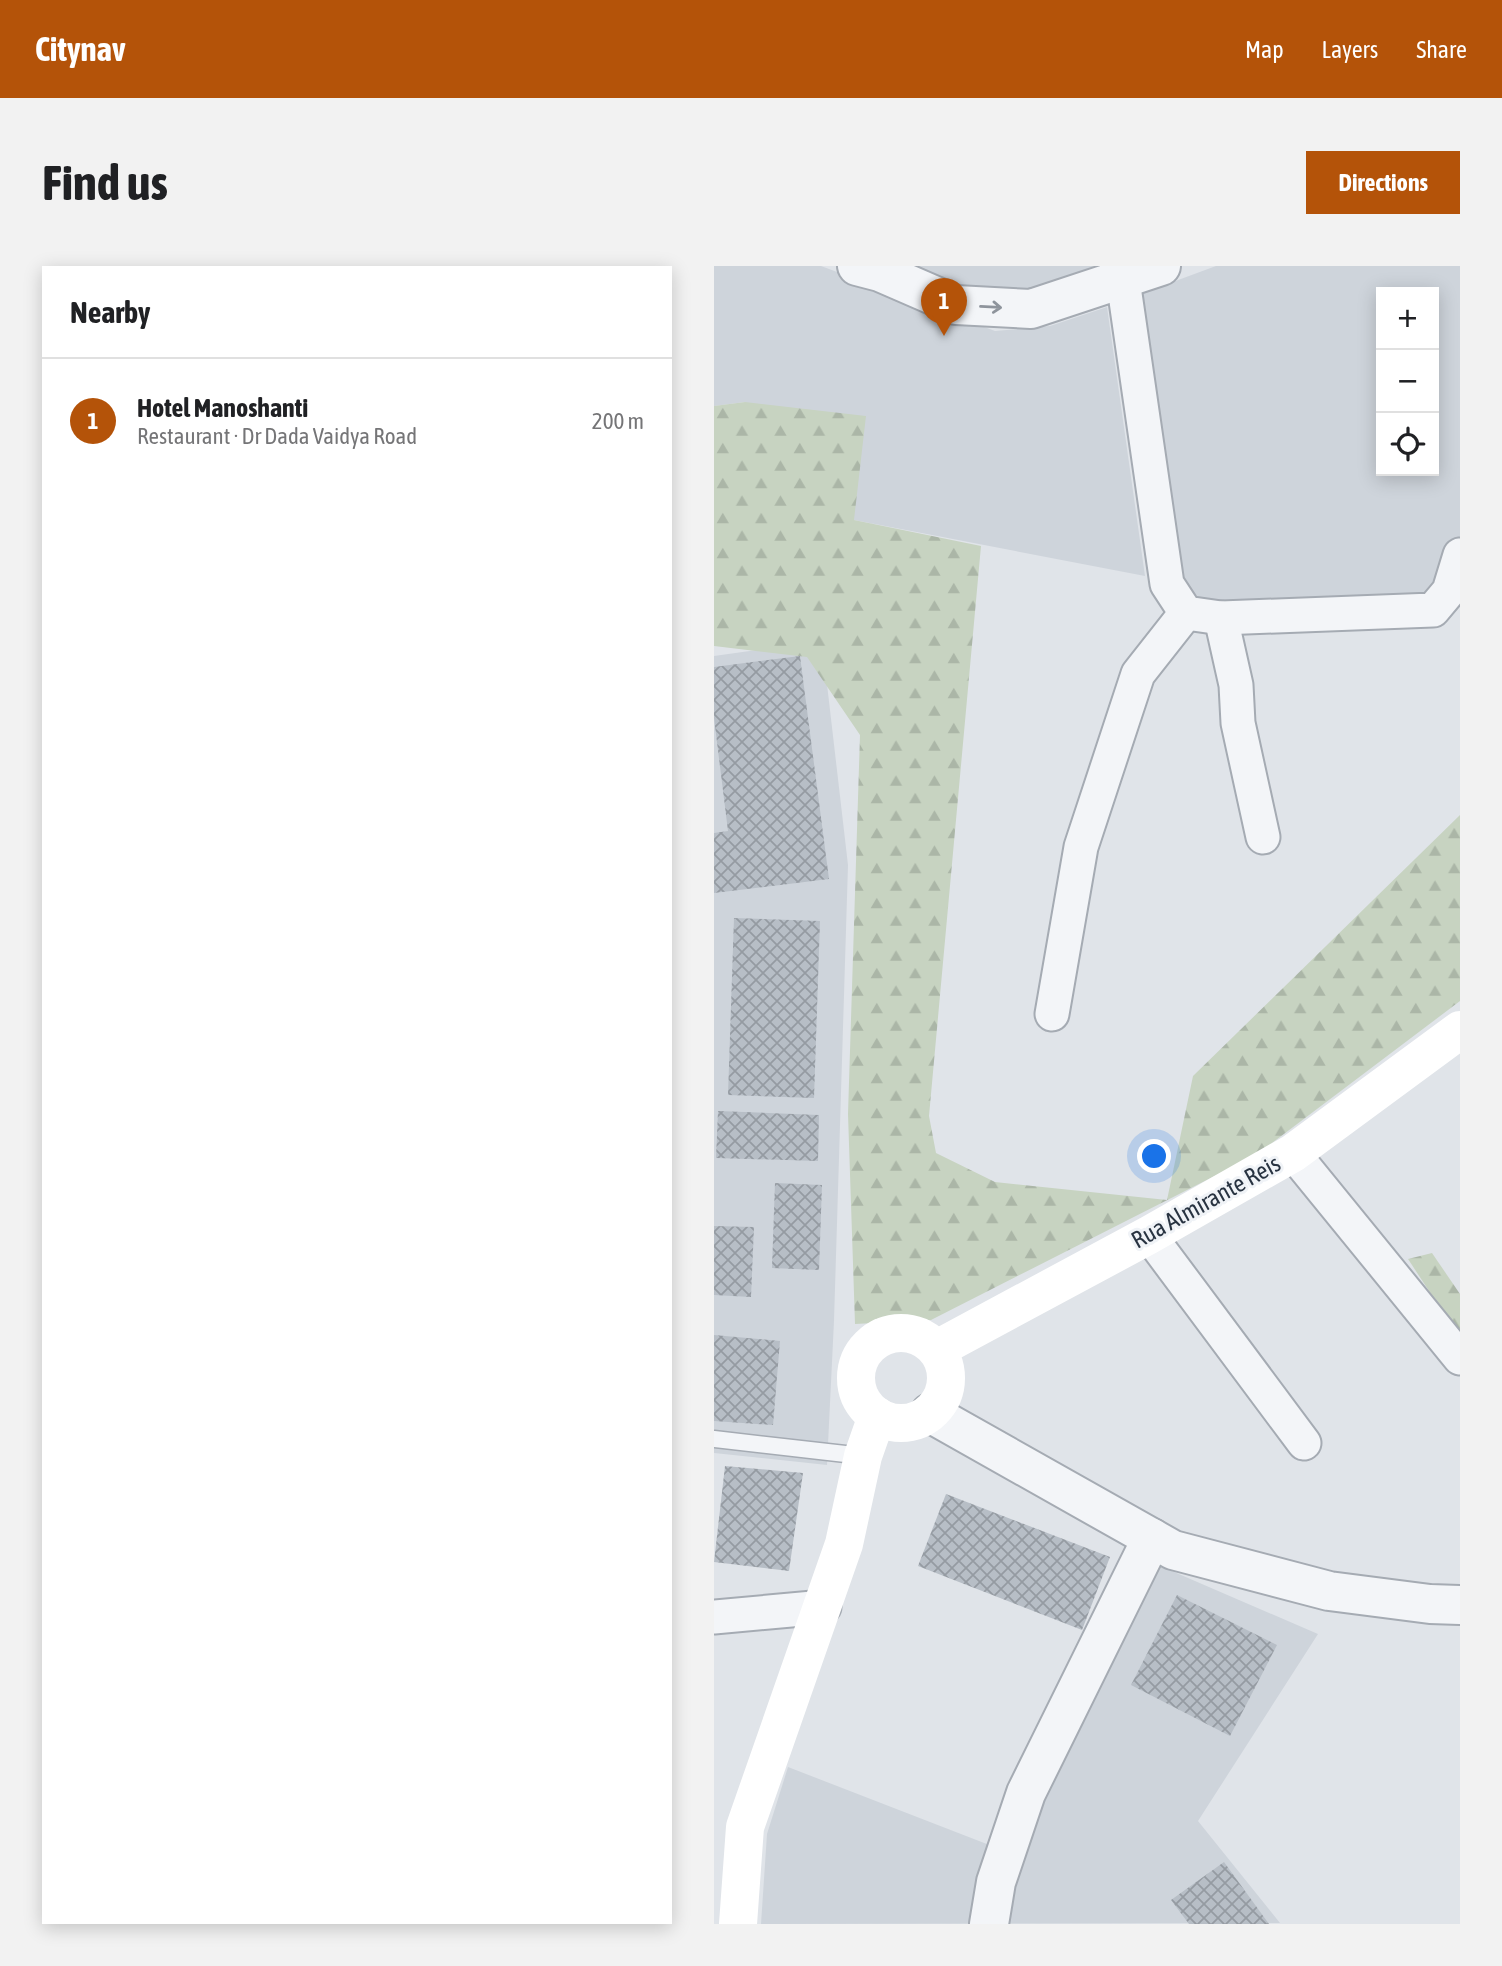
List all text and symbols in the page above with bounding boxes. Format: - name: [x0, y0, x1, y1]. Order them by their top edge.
- text: Citynav: [35, 30, 126, 68]
- text: Map: [1245, 36, 1284, 63]
- text: Layers: [1322, 36, 1378, 63]
- text: Share: [1416, 36, 1467, 63]
- button: Directions: [1306, 151, 1460, 214]
- text: Find us: [42, 154, 168, 210]
- pin: 1: [921, 278, 967, 336]
- map controls: [1376, 287, 1439, 476]
- button: +: [1376, 287, 1439, 350]
- text: Nearby: [70, 295, 150, 329]
- one-way arrow: [979, 300, 1002, 313]
- button: −: [1376, 350, 1439, 413]
- text: Hotel Manoshanti: [137, 393, 308, 423]
- text: 1: [88, 408, 98, 434]
- text: 200 m: [592, 408, 644, 434]
- button: locate: [1376, 413, 1439, 476]
- text: Restaurant · Dr Dada Vaidya Road: [137, 423, 417, 449]
- your location: [1137, 1139, 1171, 1173]
- street label: Rua Almirante Reis: [1127, 1149, 1285, 1254]

